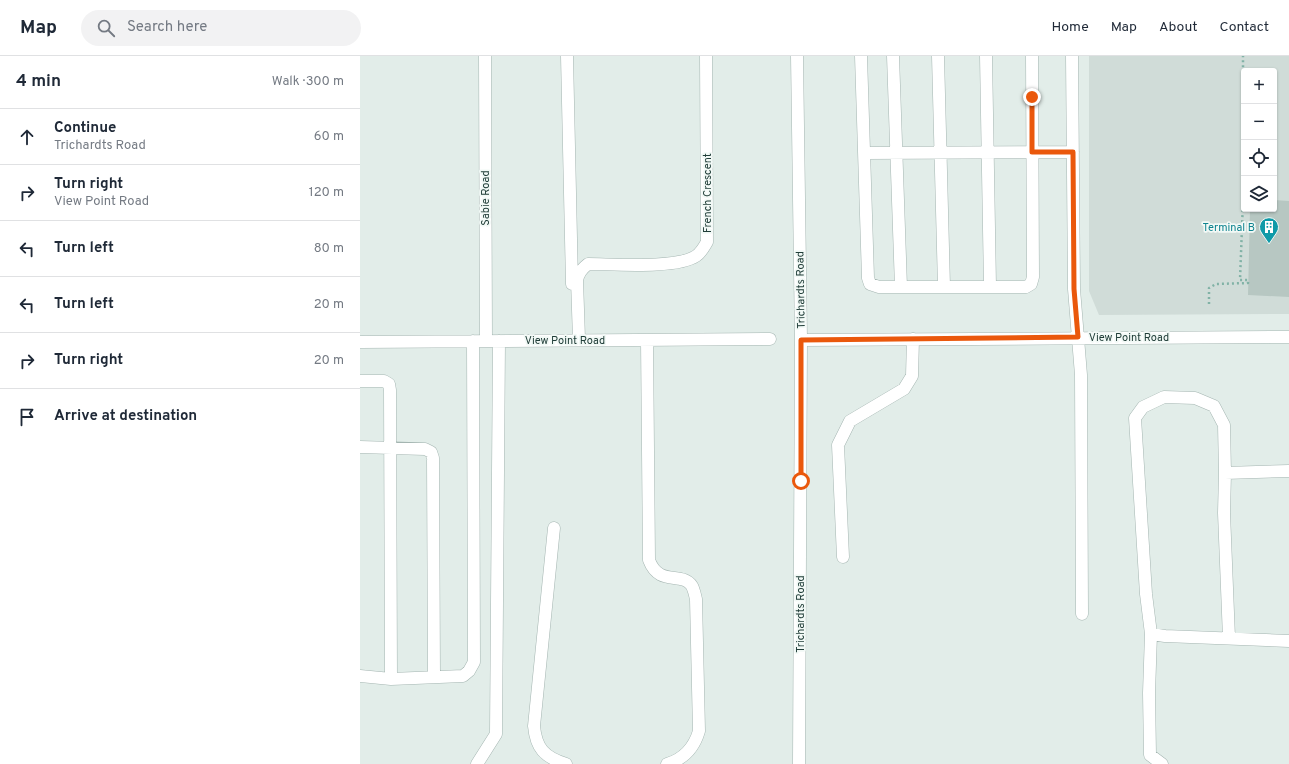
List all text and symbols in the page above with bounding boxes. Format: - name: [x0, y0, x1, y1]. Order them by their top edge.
- search box: [81, 10, 361, 46]
- text: Map: [20, 16, 57, 40]
- icon: search: [95, 17, 117, 39]
- text: Search here: [127, 18, 207, 37]
- text: Home: [1052, 19, 1089, 36]
- text: Map: [1111, 19, 1137, 36]
- text: About: [1159, 19, 1198, 36]
- text: Contact: [1220, 19, 1269, 36]
- map controls: [1241, 68, 1277, 212]
- button: +: [1241, 68, 1277, 104]
- text: 4 min: [16, 71, 61, 93]
- text: Walk · 300 m: [272, 74, 344, 90]
- route end: [1023, 88, 1041, 106]
- button: −: [1241, 104, 1277, 140]
- text: Continue: [54, 119, 116, 138]
- icon: ahead: [16, 126, 38, 148]
- text: 60 m: [314, 129, 344, 145]
- text: Trichardts Road: [54, 138, 146, 154]
- button: locate: [1241, 140, 1277, 176]
- street label: French Crescent: [701, 153, 715, 233]
- street label: Sabie Road: [479, 170, 493, 226]
- text: Turn right: [54, 175, 123, 194]
- button: layers: [1241, 176, 1277, 212]
- icon: right: [16, 182, 38, 204]
- text: 120 m: [309, 185, 344, 201]
- text: View Point Road: [54, 194, 149, 210]
- building icon: Terminal B: [1258, 216, 1280, 244]
- place label: Terminal B: [1202, 221, 1255, 235]
- icon: left: [16, 238, 38, 260]
- text: Turn left: [54, 239, 114, 258]
- text: 80 m: [314, 241, 344, 257]
- street label: Trichardts Road: [793, 251, 809, 329]
- icon: left: [16, 294, 38, 316]
- text: Turn left: [54, 295, 114, 314]
- text: 20 m: [314, 297, 344, 313]
- street label: View Point Road: [1089, 331, 1169, 345]
- street label: View Point Road: [525, 334, 605, 348]
- icon: right: [16, 350, 38, 372]
- text: Turn right: [54, 351, 123, 370]
- text: 20 m: [314, 353, 344, 369]
- icon: arrive: [16, 406, 38, 428]
- text: Arrive at destination: [54, 407, 197, 426]
- route start: [792, 472, 810, 490]
- street label: Trichardts Road: [794, 575, 808, 653]

